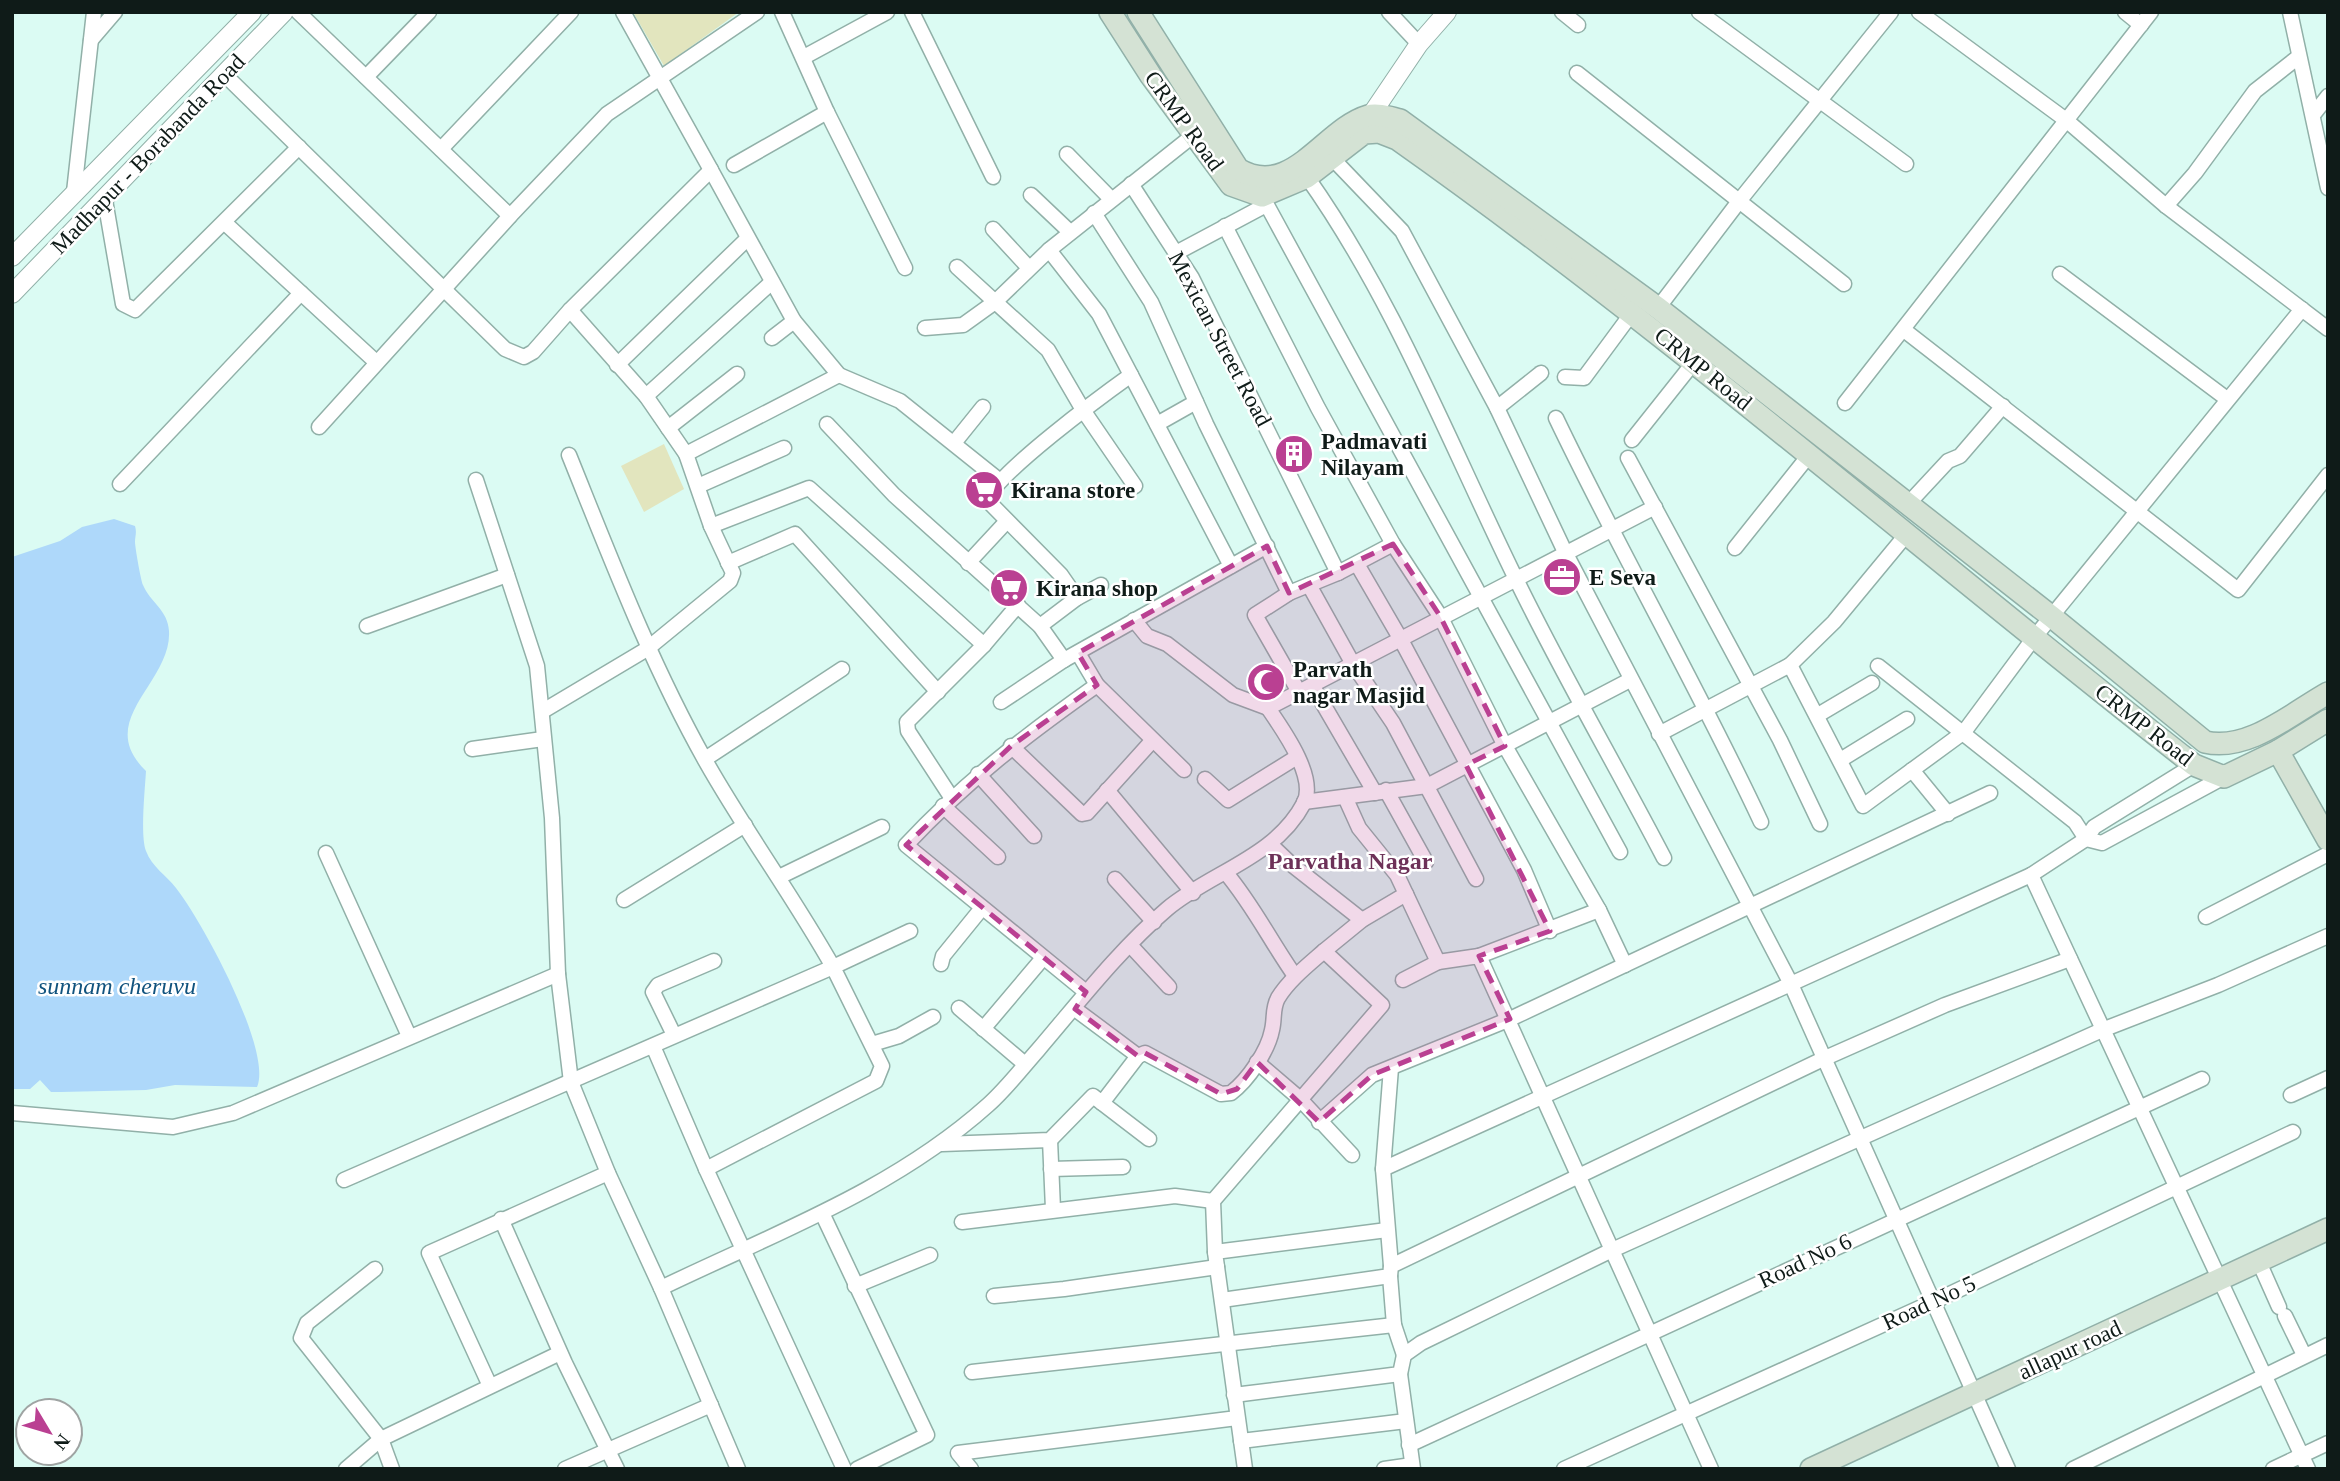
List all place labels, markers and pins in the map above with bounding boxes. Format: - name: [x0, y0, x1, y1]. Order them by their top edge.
- place label: Padmavati Nilayam: [1321, 429, 1428, 480]
- building icon: Padmavati Nilayam: [1273, 433, 1315, 475]
- supermarket icon: Kirana store: [963, 469, 1005, 511]
- place label: Kirana store: [1011, 478, 1135, 503]
- office icon: E Seva: [1541, 556, 1583, 598]
- place label: E Seva: [1589, 565, 1657, 590]
- supermarket icon: Kirana shop: [988, 567, 1030, 609]
- place label: Kirana shop: [1036, 576, 1158, 601]
- place label: Parvath nagar Masjid: [1293, 657, 1425, 708]
- mosque icon: Parvath nagar Masjid: [1245, 661, 1287, 703]

